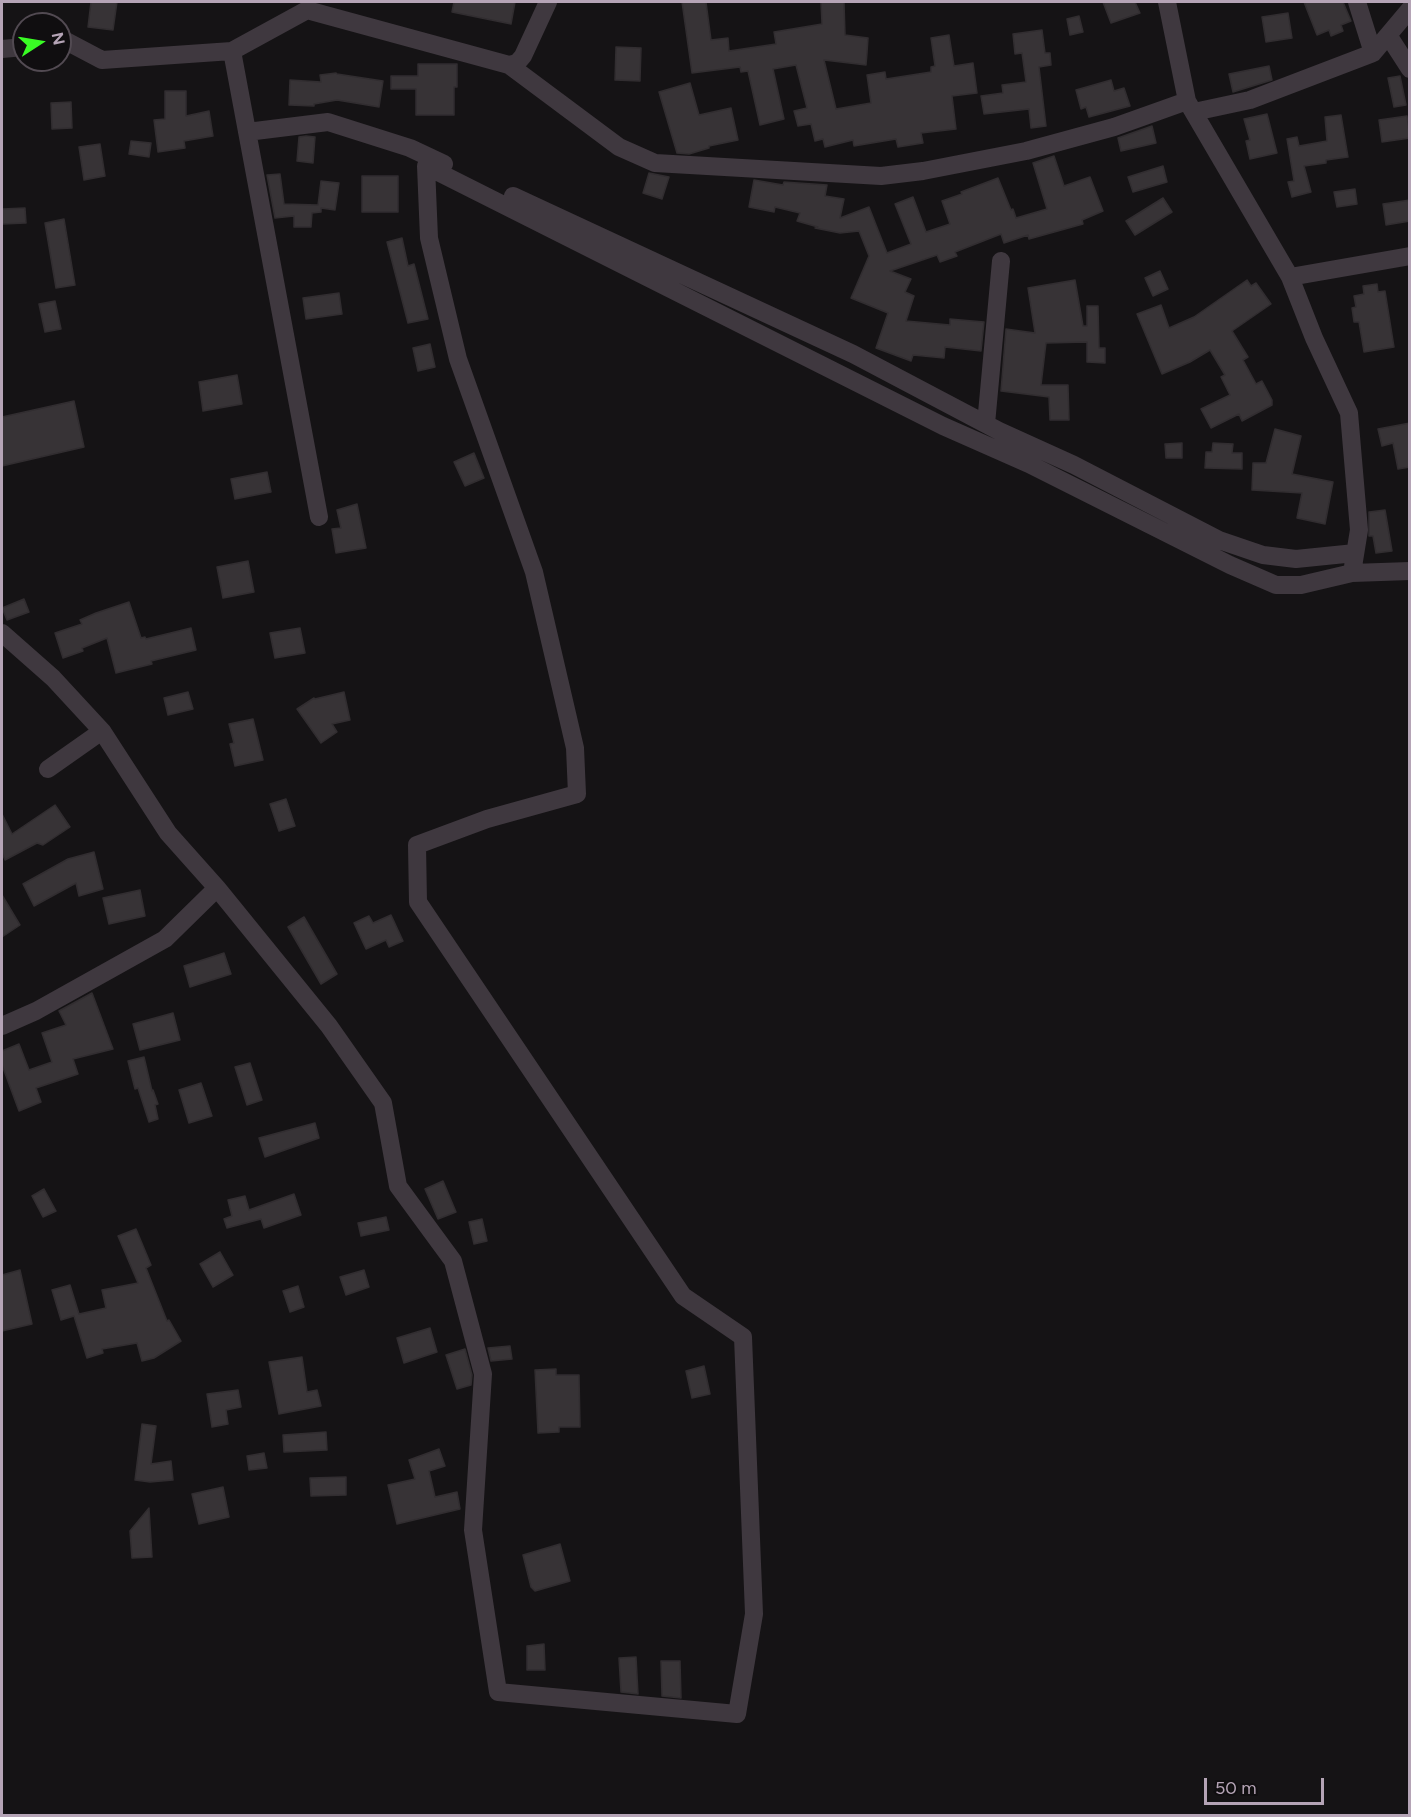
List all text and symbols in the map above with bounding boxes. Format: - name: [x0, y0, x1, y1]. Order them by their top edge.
- north arrow: [12, 12, 72, 72]
- text: N: [48, 31, 69, 47]
- scale bar: [1207, 1766, 1327, 1804]
- text: 50 m: [1215, 1777, 1257, 1799]

